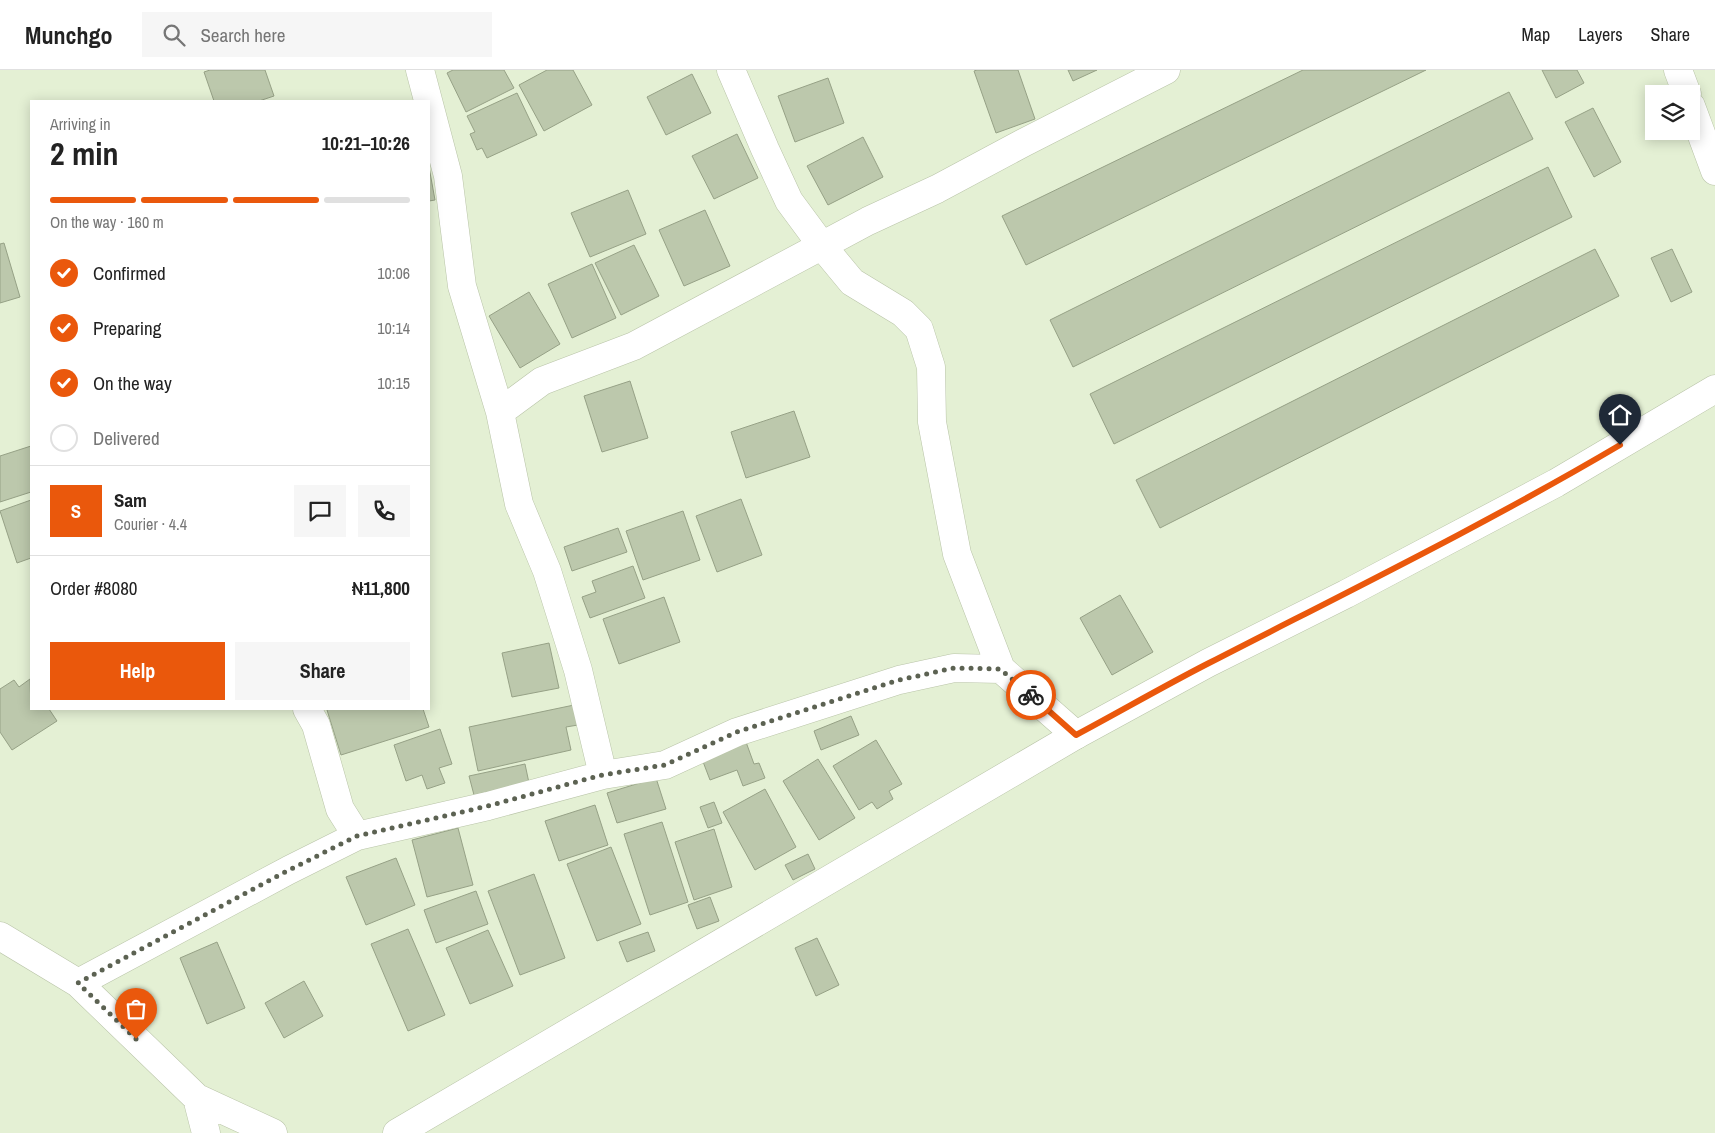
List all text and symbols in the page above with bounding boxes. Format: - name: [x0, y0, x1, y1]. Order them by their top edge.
- search box: [142, 12, 492, 57]
- text: Munchgo: [25, 19, 112, 51]
- icon: search: [160, 21, 188, 49]
- text: Search here: [200, 22, 285, 48]
- text: Map: [1522, 22, 1550, 47]
- text: Layers: [1578, 22, 1623, 47]
- text: Share: [1651, 22, 1690, 47]
- map controls: [1645, 85, 1700, 140]
- button: layers: [1645, 85, 1700, 140]
- text: Arriving in: [50, 113, 111, 135]
- text: 10:21–10:26: [322, 130, 410, 156]
- text: 2 min: [50, 132, 119, 175]
- text: On the way · 160 m: [50, 211, 164, 233]
- icon: check: [50, 259, 78, 287]
- text: Confirmed: [93, 260, 166, 286]
- text: 10:06: [377, 262, 410, 284]
- icon: check: [50, 314, 78, 342]
- text: Preparing: [93, 315, 161, 341]
- text: 10:14: [377, 317, 410, 339]
- icon: check: [50, 369, 78, 397]
- text: On the way: [93, 370, 172, 396]
- text: 10:15: [377, 372, 410, 394]
- pin: [1599, 394, 1641, 445]
- icon: home: [1606, 401, 1634, 429]
- text: Delivered: [93, 425, 160, 451]
- button: chat: [294, 485, 346, 537]
- button: phone: [358, 485, 410, 537]
- text: Sam: [114, 487, 147, 513]
- text: S: [71, 498, 81, 524]
- text: Courier · 4.4: [114, 513, 187, 535]
- text: Order #8080: [50, 575, 137, 601]
- text: ₦11,800: [352, 575, 410, 601]
- button: Help: [50, 642, 225, 700]
- button: Share: [235, 642, 410, 700]
- courier: [1006, 670, 1056, 720]
- icon: bike: [1017, 681, 1045, 709]
- pin: [115, 988, 157, 1039]
- icon: bag: [122, 995, 150, 1023]

